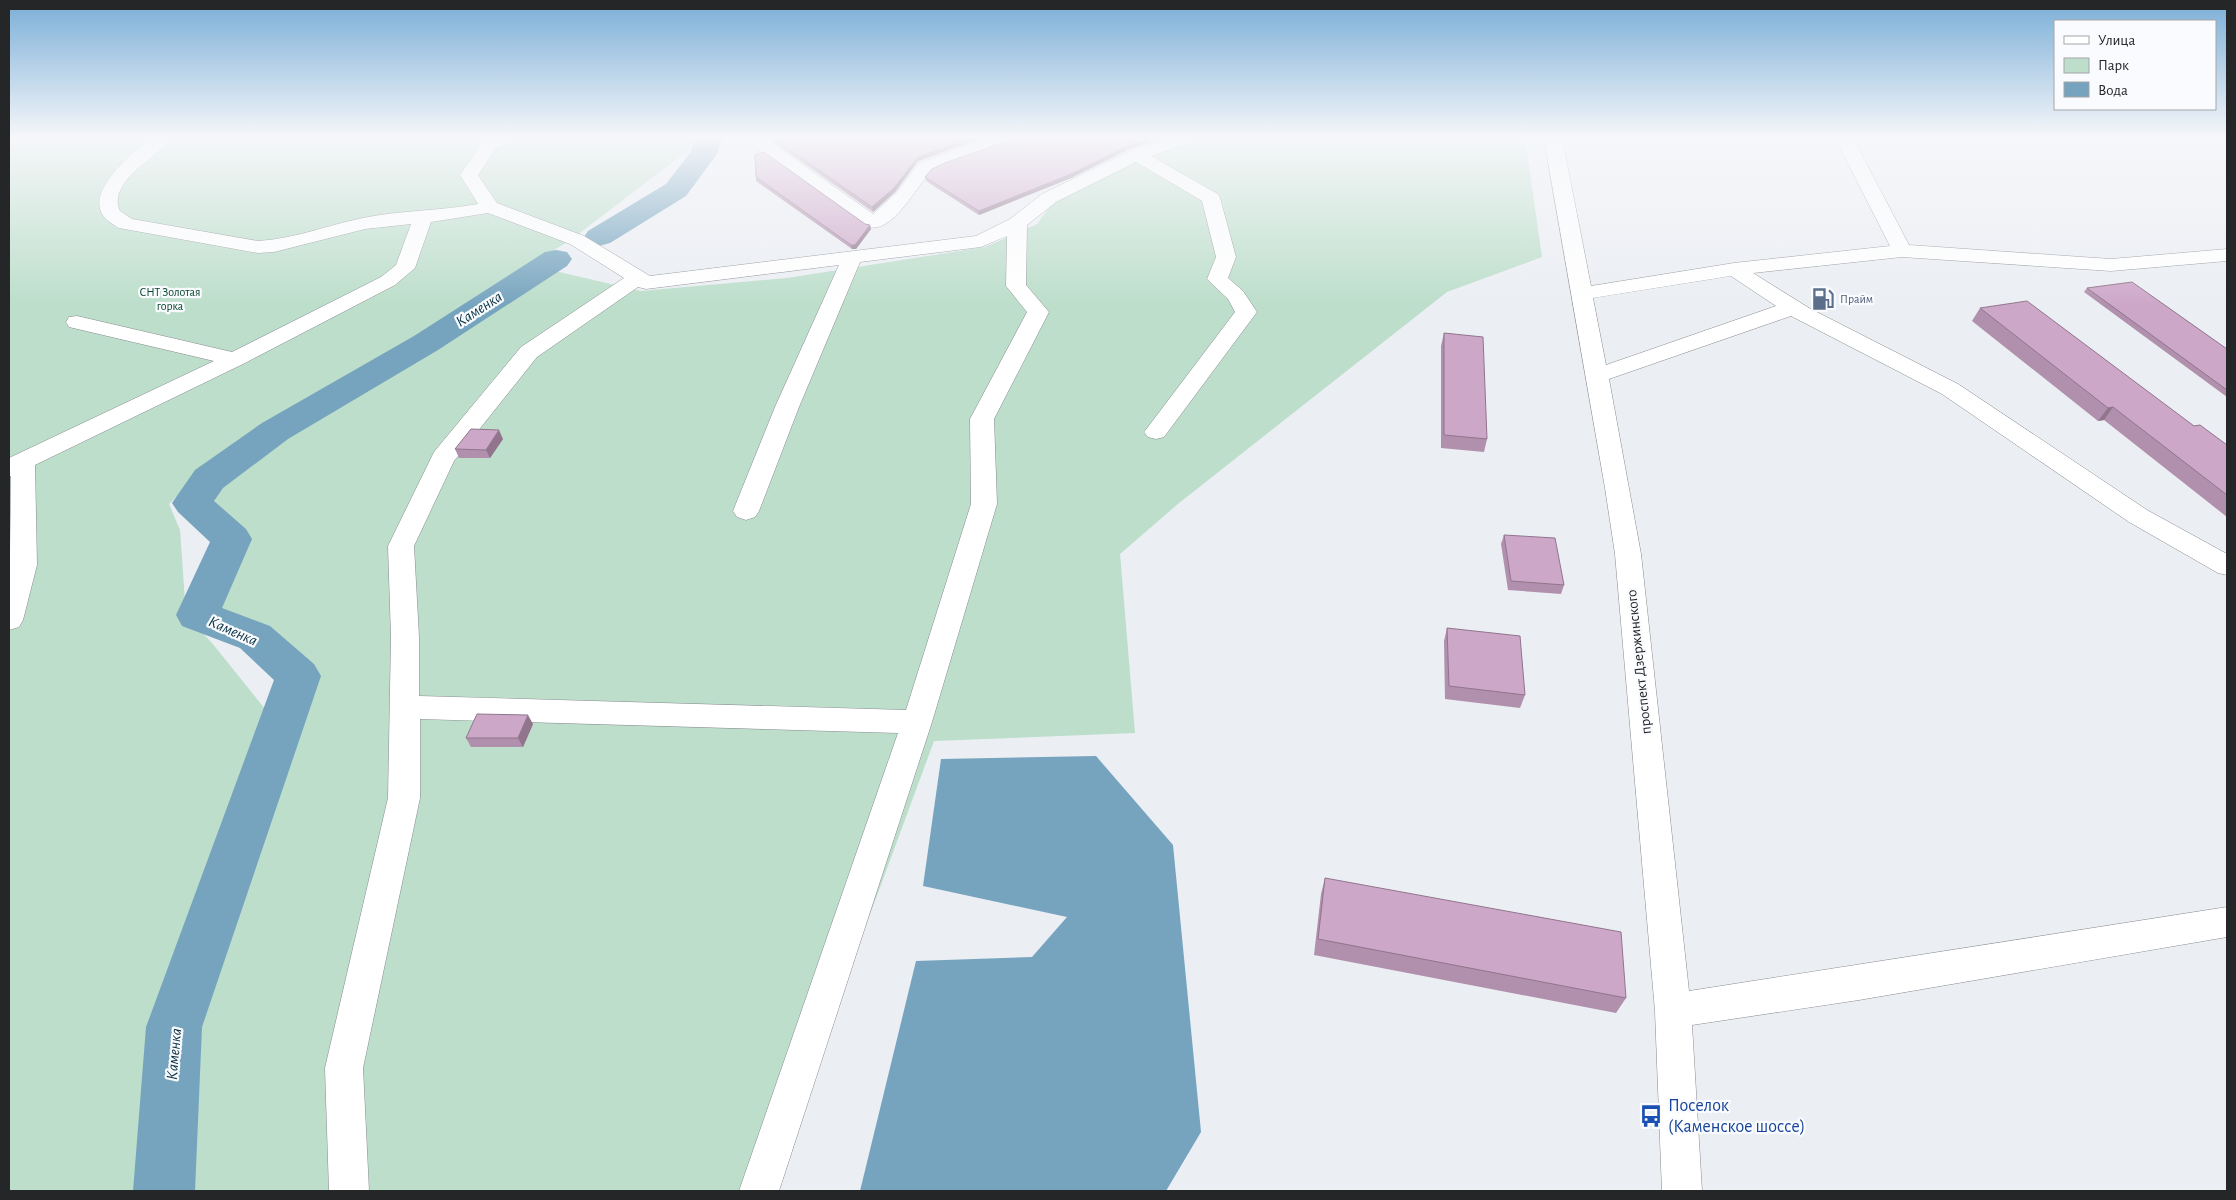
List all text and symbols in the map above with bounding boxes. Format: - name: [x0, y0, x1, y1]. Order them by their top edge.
- legend: [2054, 20, 2216, 110]
- text: Улица: [2098, 33, 2135, 48]
- text: Парк: [2098, 58, 2129, 73]
- text: Вода: [2098, 83, 2128, 98]
- park label: СНТ Золотая горка: [139, 286, 201, 312]
- fuel station icon: Прайм: [1810, 286, 1836, 312]
- water label: Каменка: [453, 288, 505, 330]
- place label: Прайм: [1840, 293, 1873, 305]
- street label: проспект Дзержинского: [1624, 589, 1654, 735]
- water label: Каменка: [206, 613, 260, 649]
- water label: Каменка: [164, 1027, 184, 1080]
- place label: Поселок (Каменское шоссе): [1668, 1097, 1805, 1136]
- bus stop icon: Поселок (Каменское шоссе): [1638, 1103, 1664, 1129]

